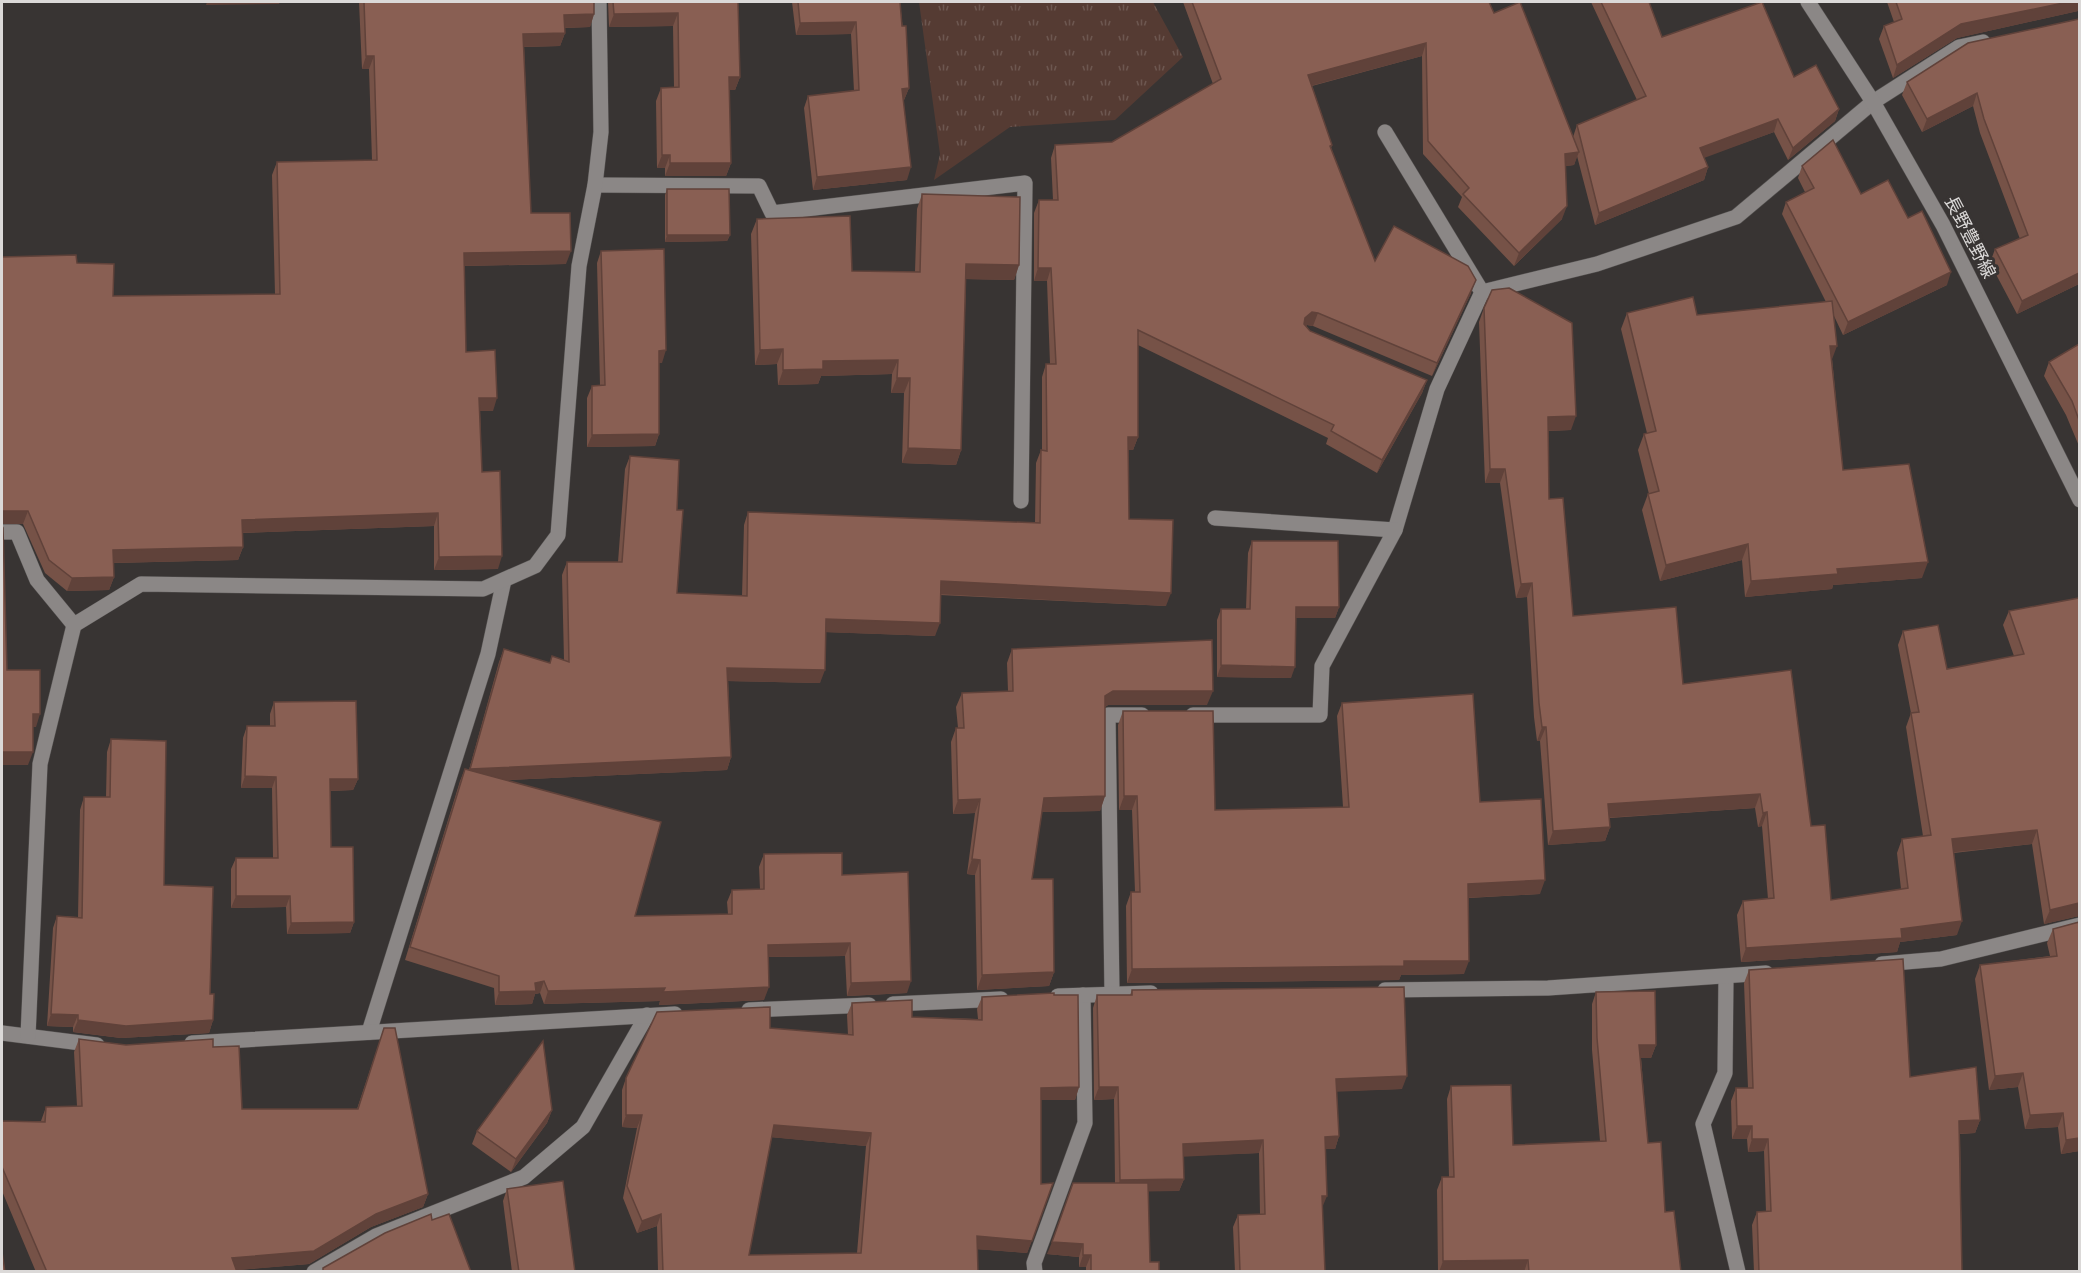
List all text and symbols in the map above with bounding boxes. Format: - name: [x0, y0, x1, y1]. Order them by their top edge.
- street label: 長野豊野線: [1940, 192, 2000, 282]

